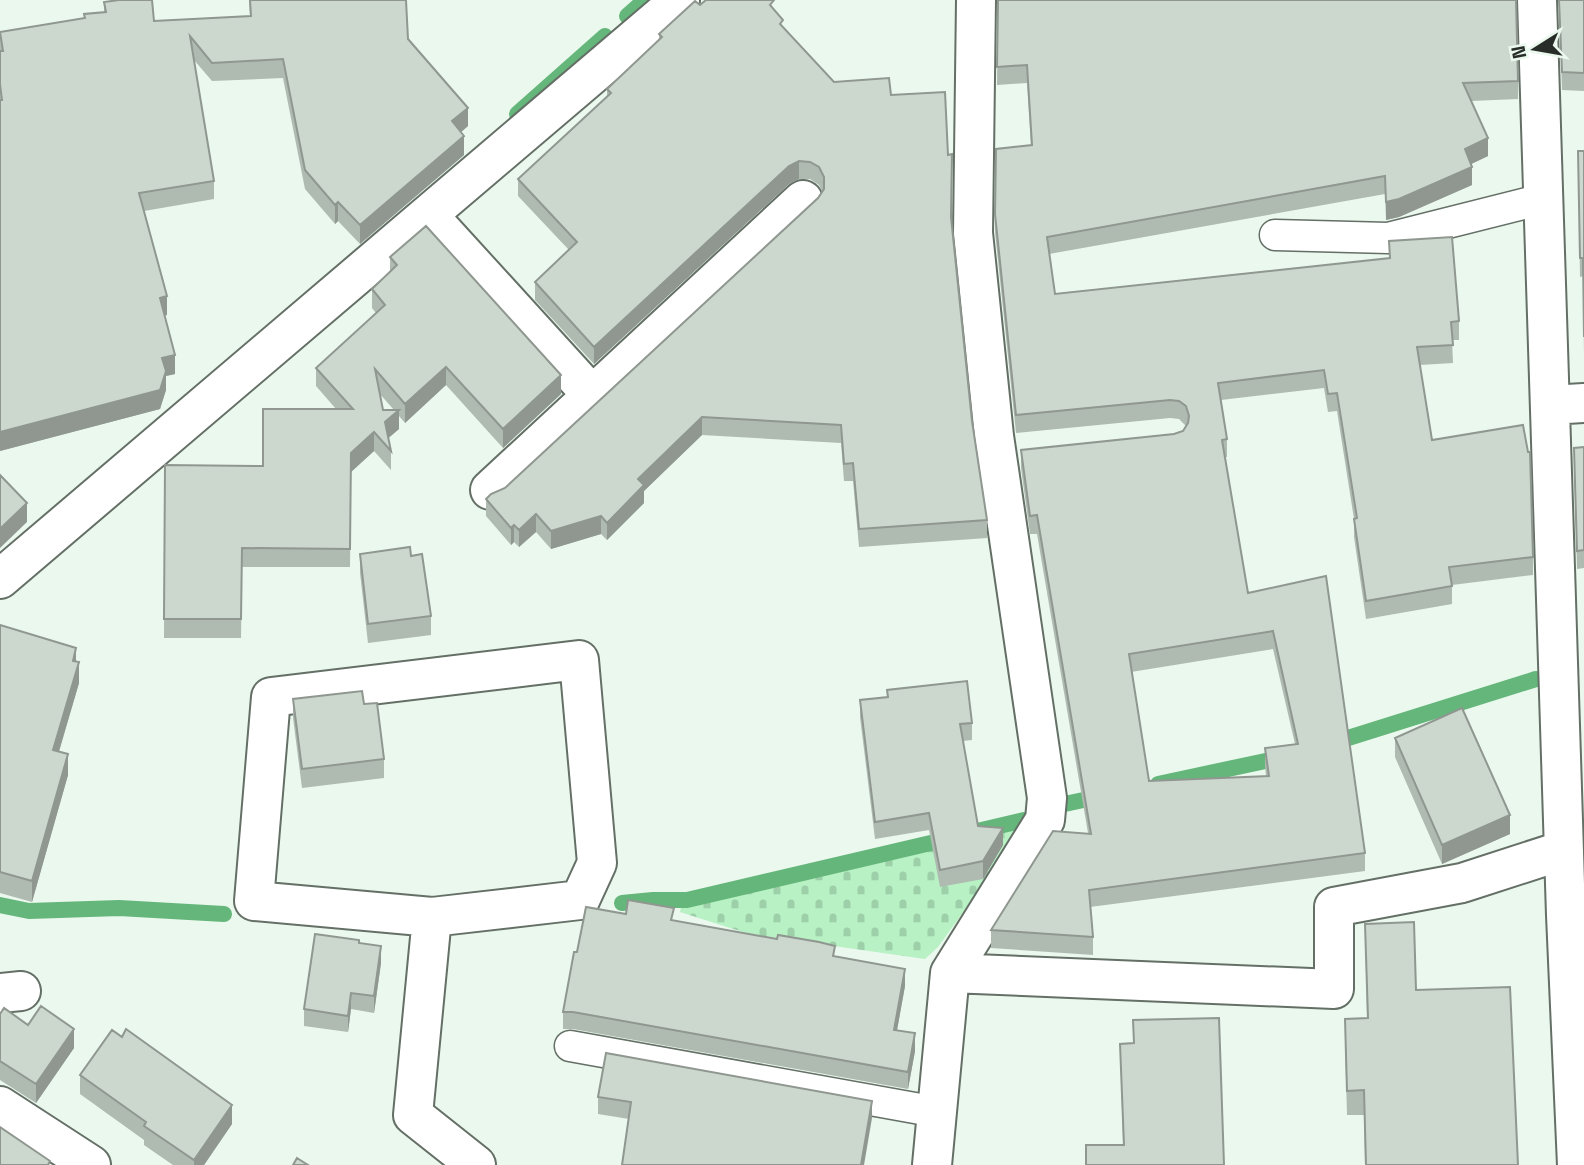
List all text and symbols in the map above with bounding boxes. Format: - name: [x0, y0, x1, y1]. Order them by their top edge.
- north arrow: [1500, 14, 1570, 84]
- text: N: [1505, 44, 1532, 61]

